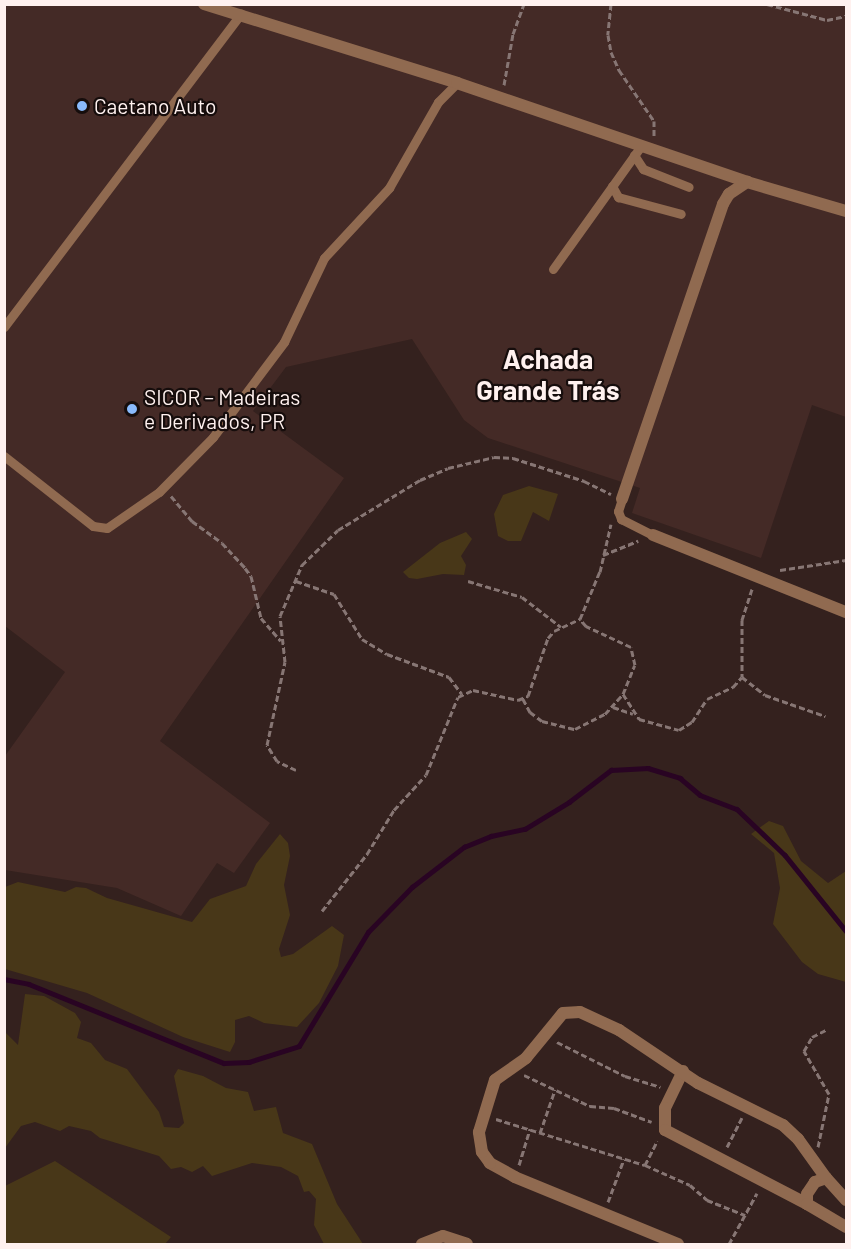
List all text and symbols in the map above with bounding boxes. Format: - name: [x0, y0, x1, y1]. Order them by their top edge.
- place label: Caetano Auto: [94, 93, 216, 119]
- marker: Caetano Auto: [75, 99, 89, 113]
- district label: Achada Grande Trás: [476, 342, 620, 405]
- place label: SICOR – Madeiras e Derivados, PR: [144, 384, 300, 434]
- marker: SICOR – Madeiras e Derivados, PR: [125, 402, 139, 416]

